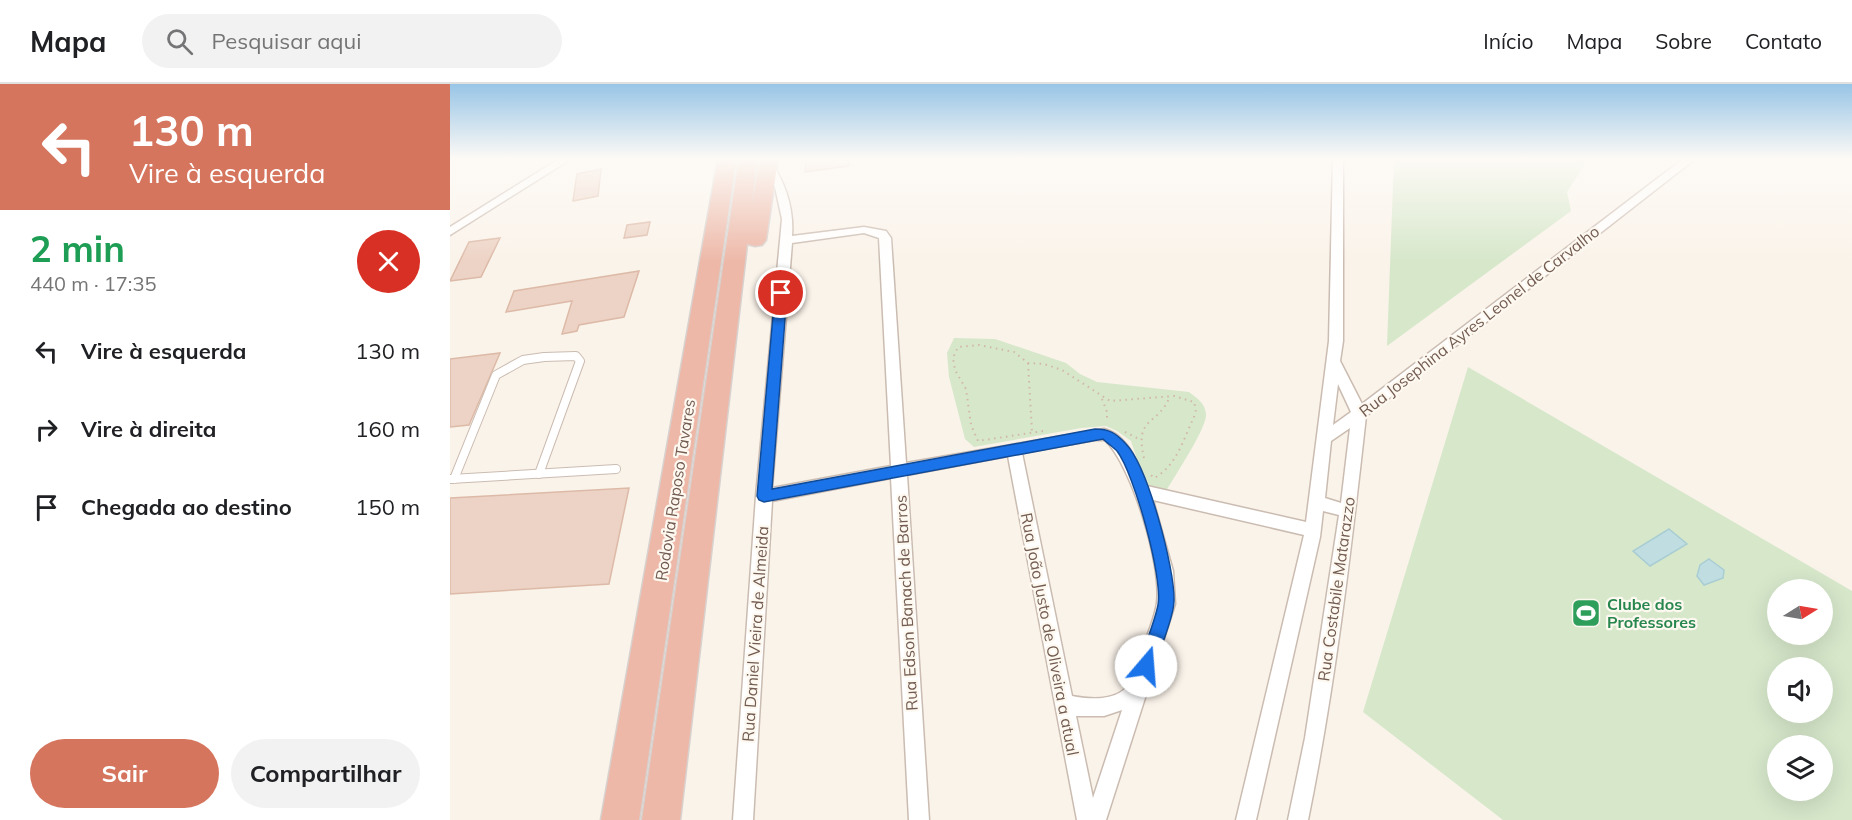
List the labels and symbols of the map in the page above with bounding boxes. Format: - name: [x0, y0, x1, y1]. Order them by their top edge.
- street label: Rua Josephina Ayres Leonel de Carvalho: [1355, 221, 1603, 421]
- pin: [755, 267, 806, 318]
- street label: Rodovia Raposo Tavares: [651, 398, 699, 582]
- street label: Rua Edson Banach de Barros: [890, 495, 922, 711]
- street label: Rua Costabile Matarazzo: [1313, 495, 1359, 683]
- street label: Rua João Justo de Oliveira a atual: [1017, 511, 1083, 757]
- street label: Rua Daniel Vieira de Almeida: [737, 525, 773, 743]
- north arrow: [1767, 579, 1833, 645]
- place label: Clube dos Professores: [1607, 594, 1696, 632]
- sports icon: Clube dos Professores: [1570, 597, 1602, 629]
- position arrow: [1114, 634, 1178, 698]

